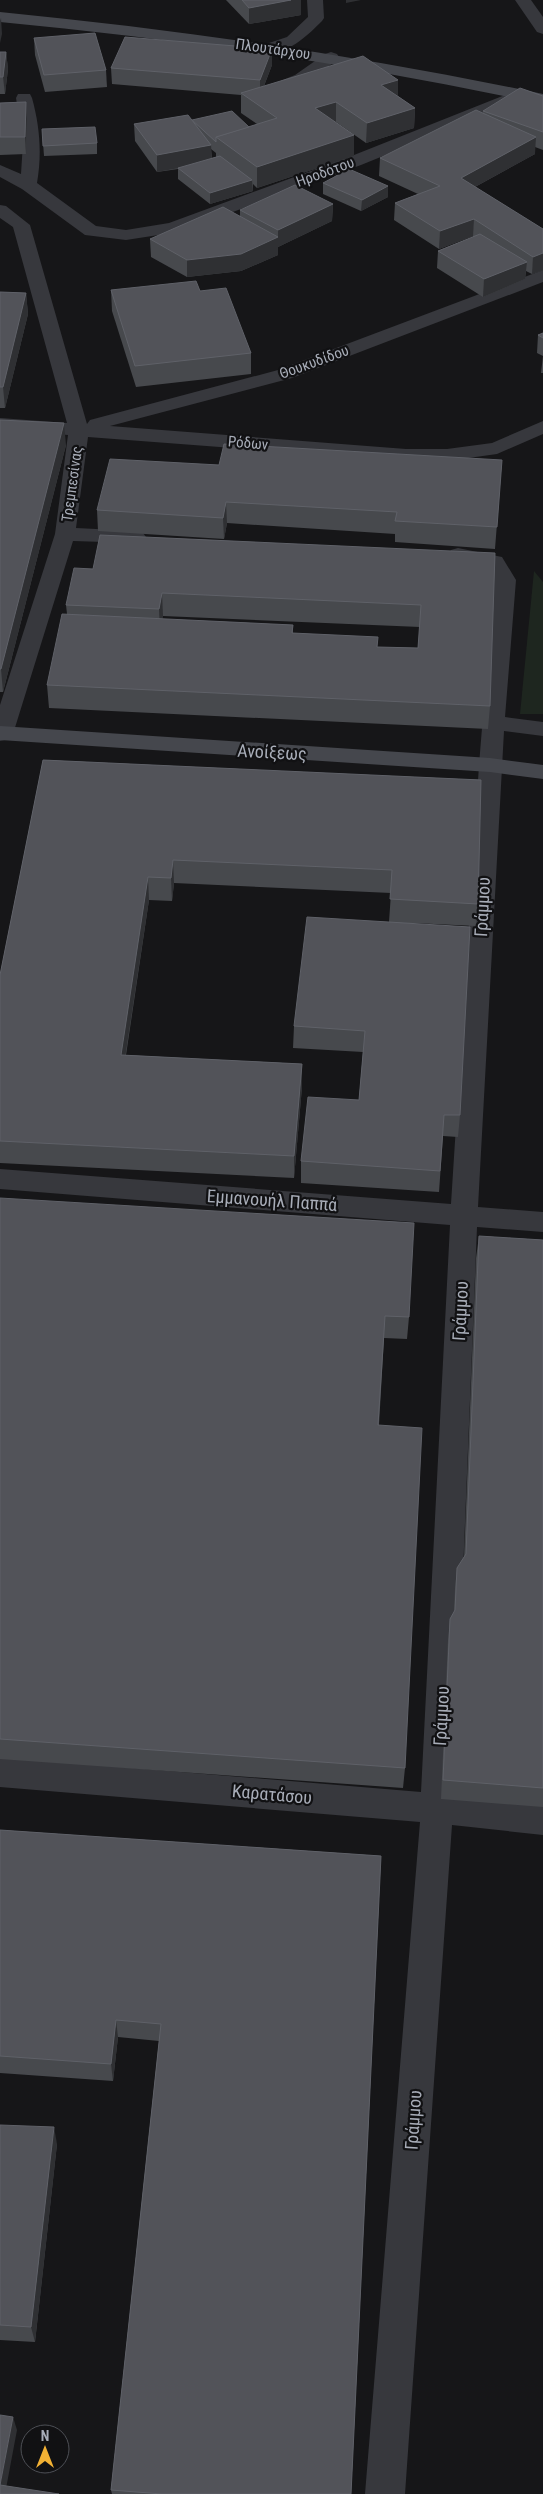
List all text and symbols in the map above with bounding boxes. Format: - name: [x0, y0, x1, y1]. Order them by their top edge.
- street label: Πλουτάρχου: [235, 35, 311, 63]
- street label: Ηροδότου: [293, 153, 357, 191]
- street label: Θουκυδίδου: [277, 341, 351, 383]
- street label: Ρόδων: [227, 432, 269, 454]
- street label: Τρεμπεσίνας: [58, 445, 86, 523]
- street label: Ανοίξεως: [237, 740, 307, 764]
- street label: Γράμμου: [470, 877, 494, 937]
- street label: Εμμανουήλ Παππά: [206, 1185, 338, 1215]
- street label: Γράμμου: [448, 1281, 472, 1341]
- street label: Γράμμου: [429, 1686, 453, 1746]
- street label: Καρατάσου: [231, 1780, 313, 1808]
- street label: Γράμμου: [400, 2089, 426, 2151]
- north arrow: [20, 2424, 70, 2474]
- text: N: [41, 2428, 49, 2444]

